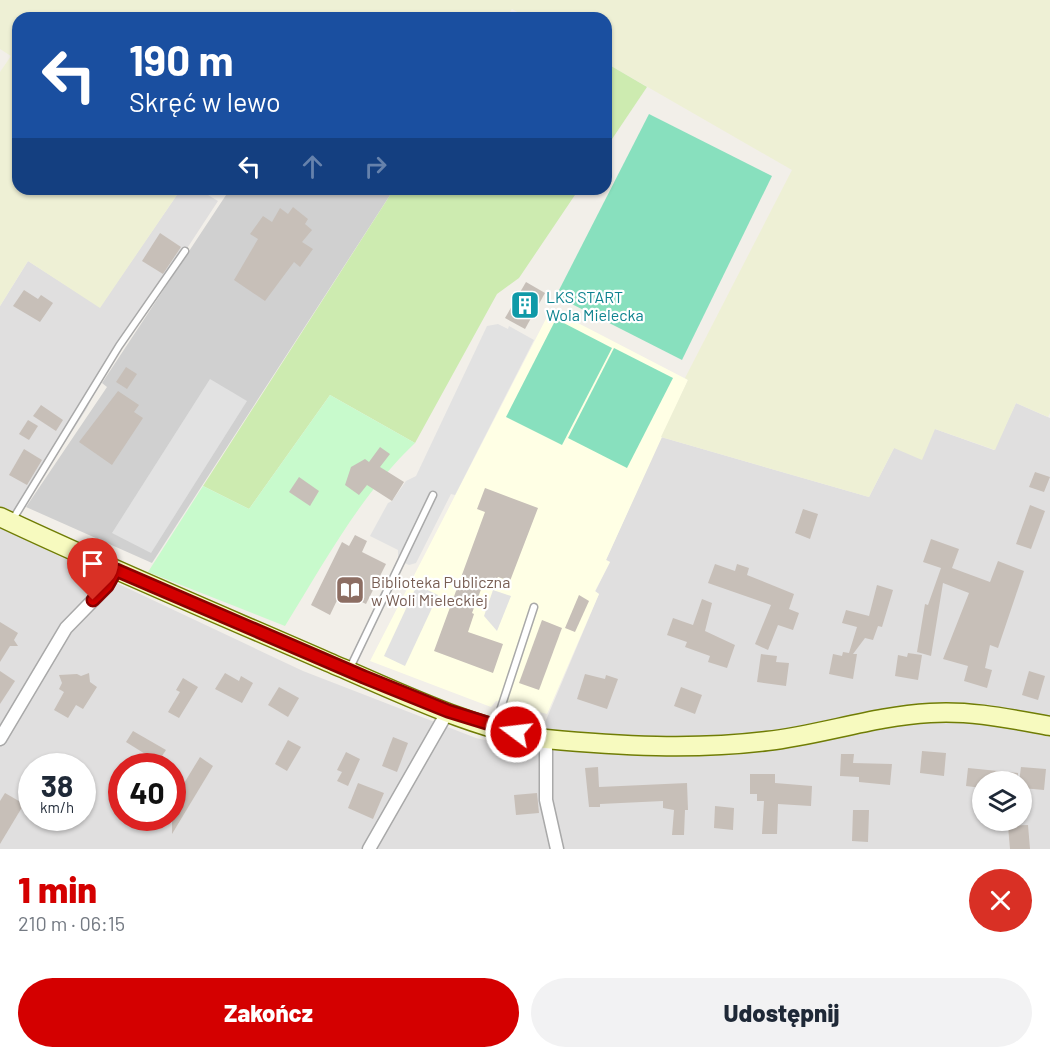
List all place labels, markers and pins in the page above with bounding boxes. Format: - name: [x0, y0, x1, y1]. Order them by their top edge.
- place label: LKS START Wola Mielecka: [546, 287, 644, 324]
- building icon: LKS START Wola Mielecka: [509, 289, 541, 321]
- pin: [67, 538, 118, 600]
- place label: Biblioteka Publiczna w Woli Mieleckiej: [371, 572, 510, 609]
- library icon: Biblioteka Publiczna w Woli Mieleckiej: [334, 574, 366, 606]

